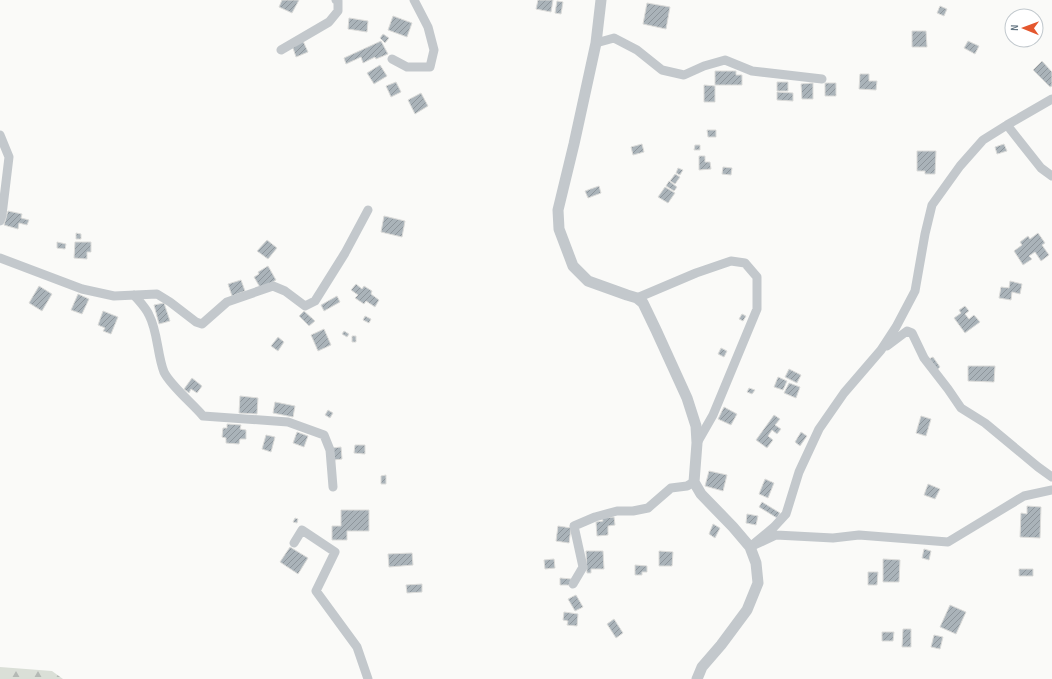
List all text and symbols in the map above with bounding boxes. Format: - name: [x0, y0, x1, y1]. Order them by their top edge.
- north arrow: [1004, 8, 1044, 48]
- text: N: [1008, 25, 1021, 31]

